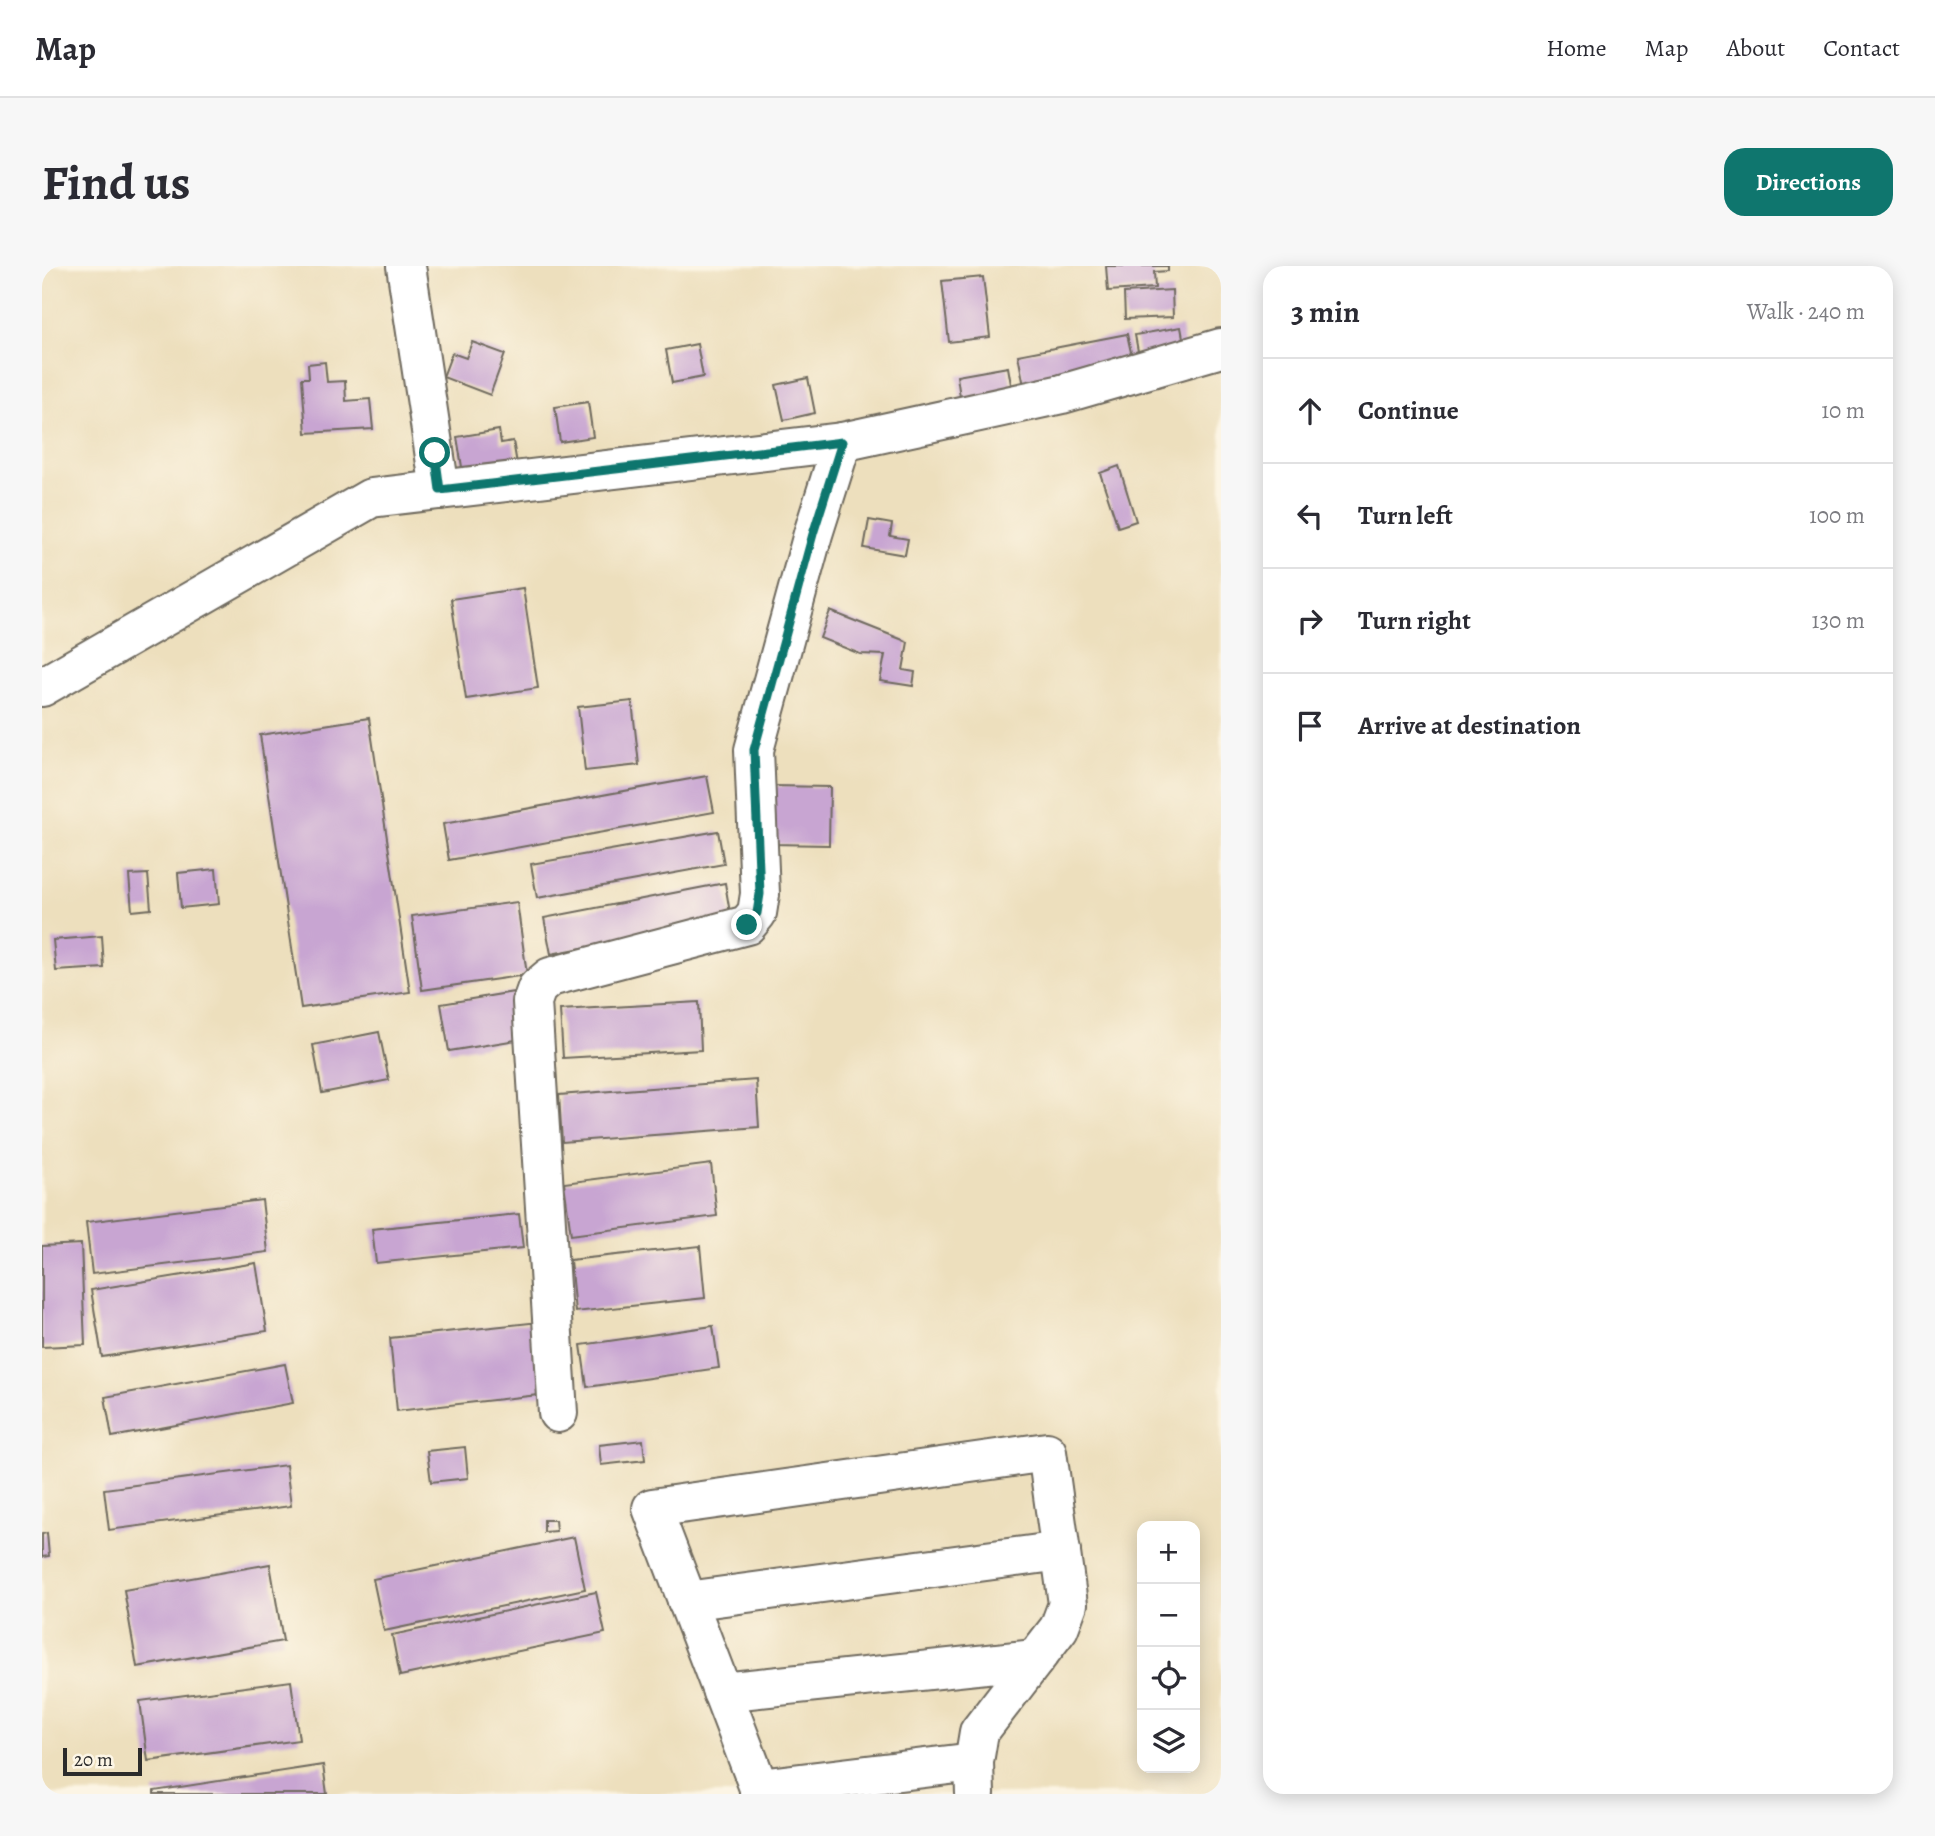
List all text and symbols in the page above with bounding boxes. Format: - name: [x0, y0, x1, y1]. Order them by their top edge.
- text: Map: [35, 26, 96, 71]
- text: Home: [1546, 32, 1607, 64]
- text: Map: [1645, 32, 1689, 64]
- text: About: [1727, 32, 1785, 64]
- text: Contact: [1823, 32, 1900, 64]
- button: Directions: [1724, 148, 1893, 216]
- text: Find us: [42, 149, 190, 216]
- text: 3 min: [1291, 292, 1360, 332]
- text: Walk · 240 m: [1747, 296, 1865, 327]
- icon: ahead: [1291, 392, 1329, 430]
- text: Continue: [1358, 393, 1459, 428]
- text: 10 m: [1821, 395, 1865, 426]
- route start: [419, 437, 450, 468]
- icon: left: [1291, 497, 1329, 535]
- text: Turn left: [1358, 498, 1453, 533]
- text: 100 m: [1809, 500, 1865, 531]
- icon: right: [1291, 602, 1329, 640]
- text: Turn right: [1358, 603, 1471, 638]
- text: 130 m: [1812, 605, 1865, 636]
- icon: arrive: [1291, 707, 1329, 745]
- text: Arrive at destination: [1358, 708, 1581, 743]
- route end: [731, 909, 762, 940]
- map controls: [1137, 1521, 1200, 1773]
- button: +: [1137, 1521, 1200, 1584]
- button: −: [1137, 1584, 1200, 1647]
- button: locate: [1137, 1647, 1200, 1710]
- button: layers: [1137, 1710, 1200, 1773]
- scale bar: [63, 1745, 142, 1777]
- text: 20 m: [74, 1747, 113, 1773]

